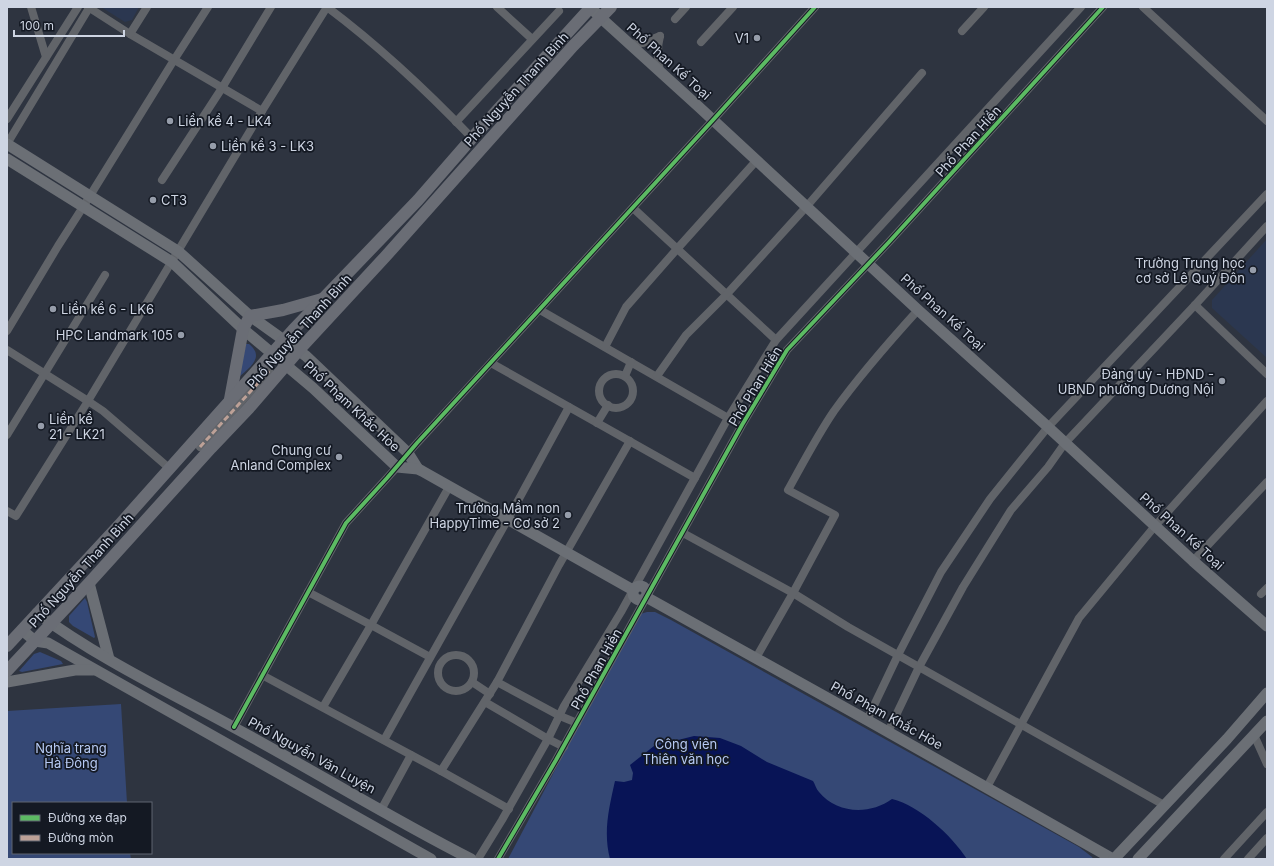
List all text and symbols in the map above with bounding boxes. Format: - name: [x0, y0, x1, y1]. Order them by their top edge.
- scale bar: [14, 12, 124, 38]
- text: 100 m: [20, 18, 54, 33]
- street label: Phố Phan Kế Toại: [624, 19, 714, 103]
- street label: Phố Nguyễn Thanh Bình: [460, 28, 572, 149]
- place label: V1: [735, 30, 749, 46]
- marker: V1: [752, 33, 762, 43]
- street label: Phố Phan Hiền: [932, 102, 1004, 180]
- place label: Liền kề 4 - LK4: [178, 113, 272, 129]
- marker: Liền kề 4 - LK4: [165, 116, 175, 126]
- place label: Liền kề 3 - LK3: [221, 138, 314, 154]
- marker: Liền kề 3 - LK3: [208, 141, 218, 151]
- place label: CT3: [161, 192, 187, 208]
- marker: CT3: [148, 195, 158, 205]
- place label: Trường Trung học cơ sở Lê Quý Đôn: [1135, 255, 1245, 286]
- marker: Trường Trung học cơ sở Lê Quý Đôn: [1248, 265, 1258, 275]
- street label: Phố Nguyễn Thanh Bình: [243, 270, 355, 391]
- street label: Phố Phan Kế Toại: [898, 270, 988, 354]
- place label: Liền kề 6 - LK6: [61, 301, 154, 317]
- marker: Liền kề 6 - LK6: [48, 304, 58, 314]
- place label: HPC Landmark 105: [56, 327, 173, 343]
- marker: HPC Landmark 105: [176, 330, 186, 340]
- street label: Phố Phan Hiền: [725, 343, 785, 429]
- street label: Phố Phạm Khắc Hòe: [301, 357, 403, 455]
- place label: Đảng uỷ - HĐND - UBND phường Dương Nội: [1058, 366, 1214, 397]
- marker: Đảng uỷ - HĐND - UBND phường Dương Nội: [1217, 376, 1227, 386]
- place label: Liền kề 21 - LK21: [49, 411, 105, 442]
- marker: Liền kề 21 - LK21: [36, 421, 46, 431]
- place label: Chung cư Anland Complex: [230, 442, 331, 473]
- marker: Chung cư Anland Complex: [334, 452, 344, 462]
- street label: Phố Phan Kế Toại: [1137, 489, 1227, 573]
- place label: Trường Mầm non HappyTime - Cơ sở 2: [430, 500, 560, 531]
- street label: Phố Nguyễn Thanh Bình: [25, 509, 137, 630]
- marker: Trường Mầm non HappyTime - Cơ sở 2: [563, 510, 573, 520]
- street label: Phố Phan Hiền: [567, 626, 625, 712]
- street label: Phố Phạm Khắc Hòe: [828, 678, 946, 752]
- street label: Phố Nguyễn Văn Luyện: [246, 712, 379, 797]
- park label: Công viên Thiên văn học: [643, 736, 729, 767]
- park label: Nghĩa trang Hà Đông: [35, 740, 107, 771]
- legend: [12, 802, 152, 854]
- text: Đường xe đạp: [48, 810, 127, 825]
- text: Đường mòn: [48, 830, 113, 845]

